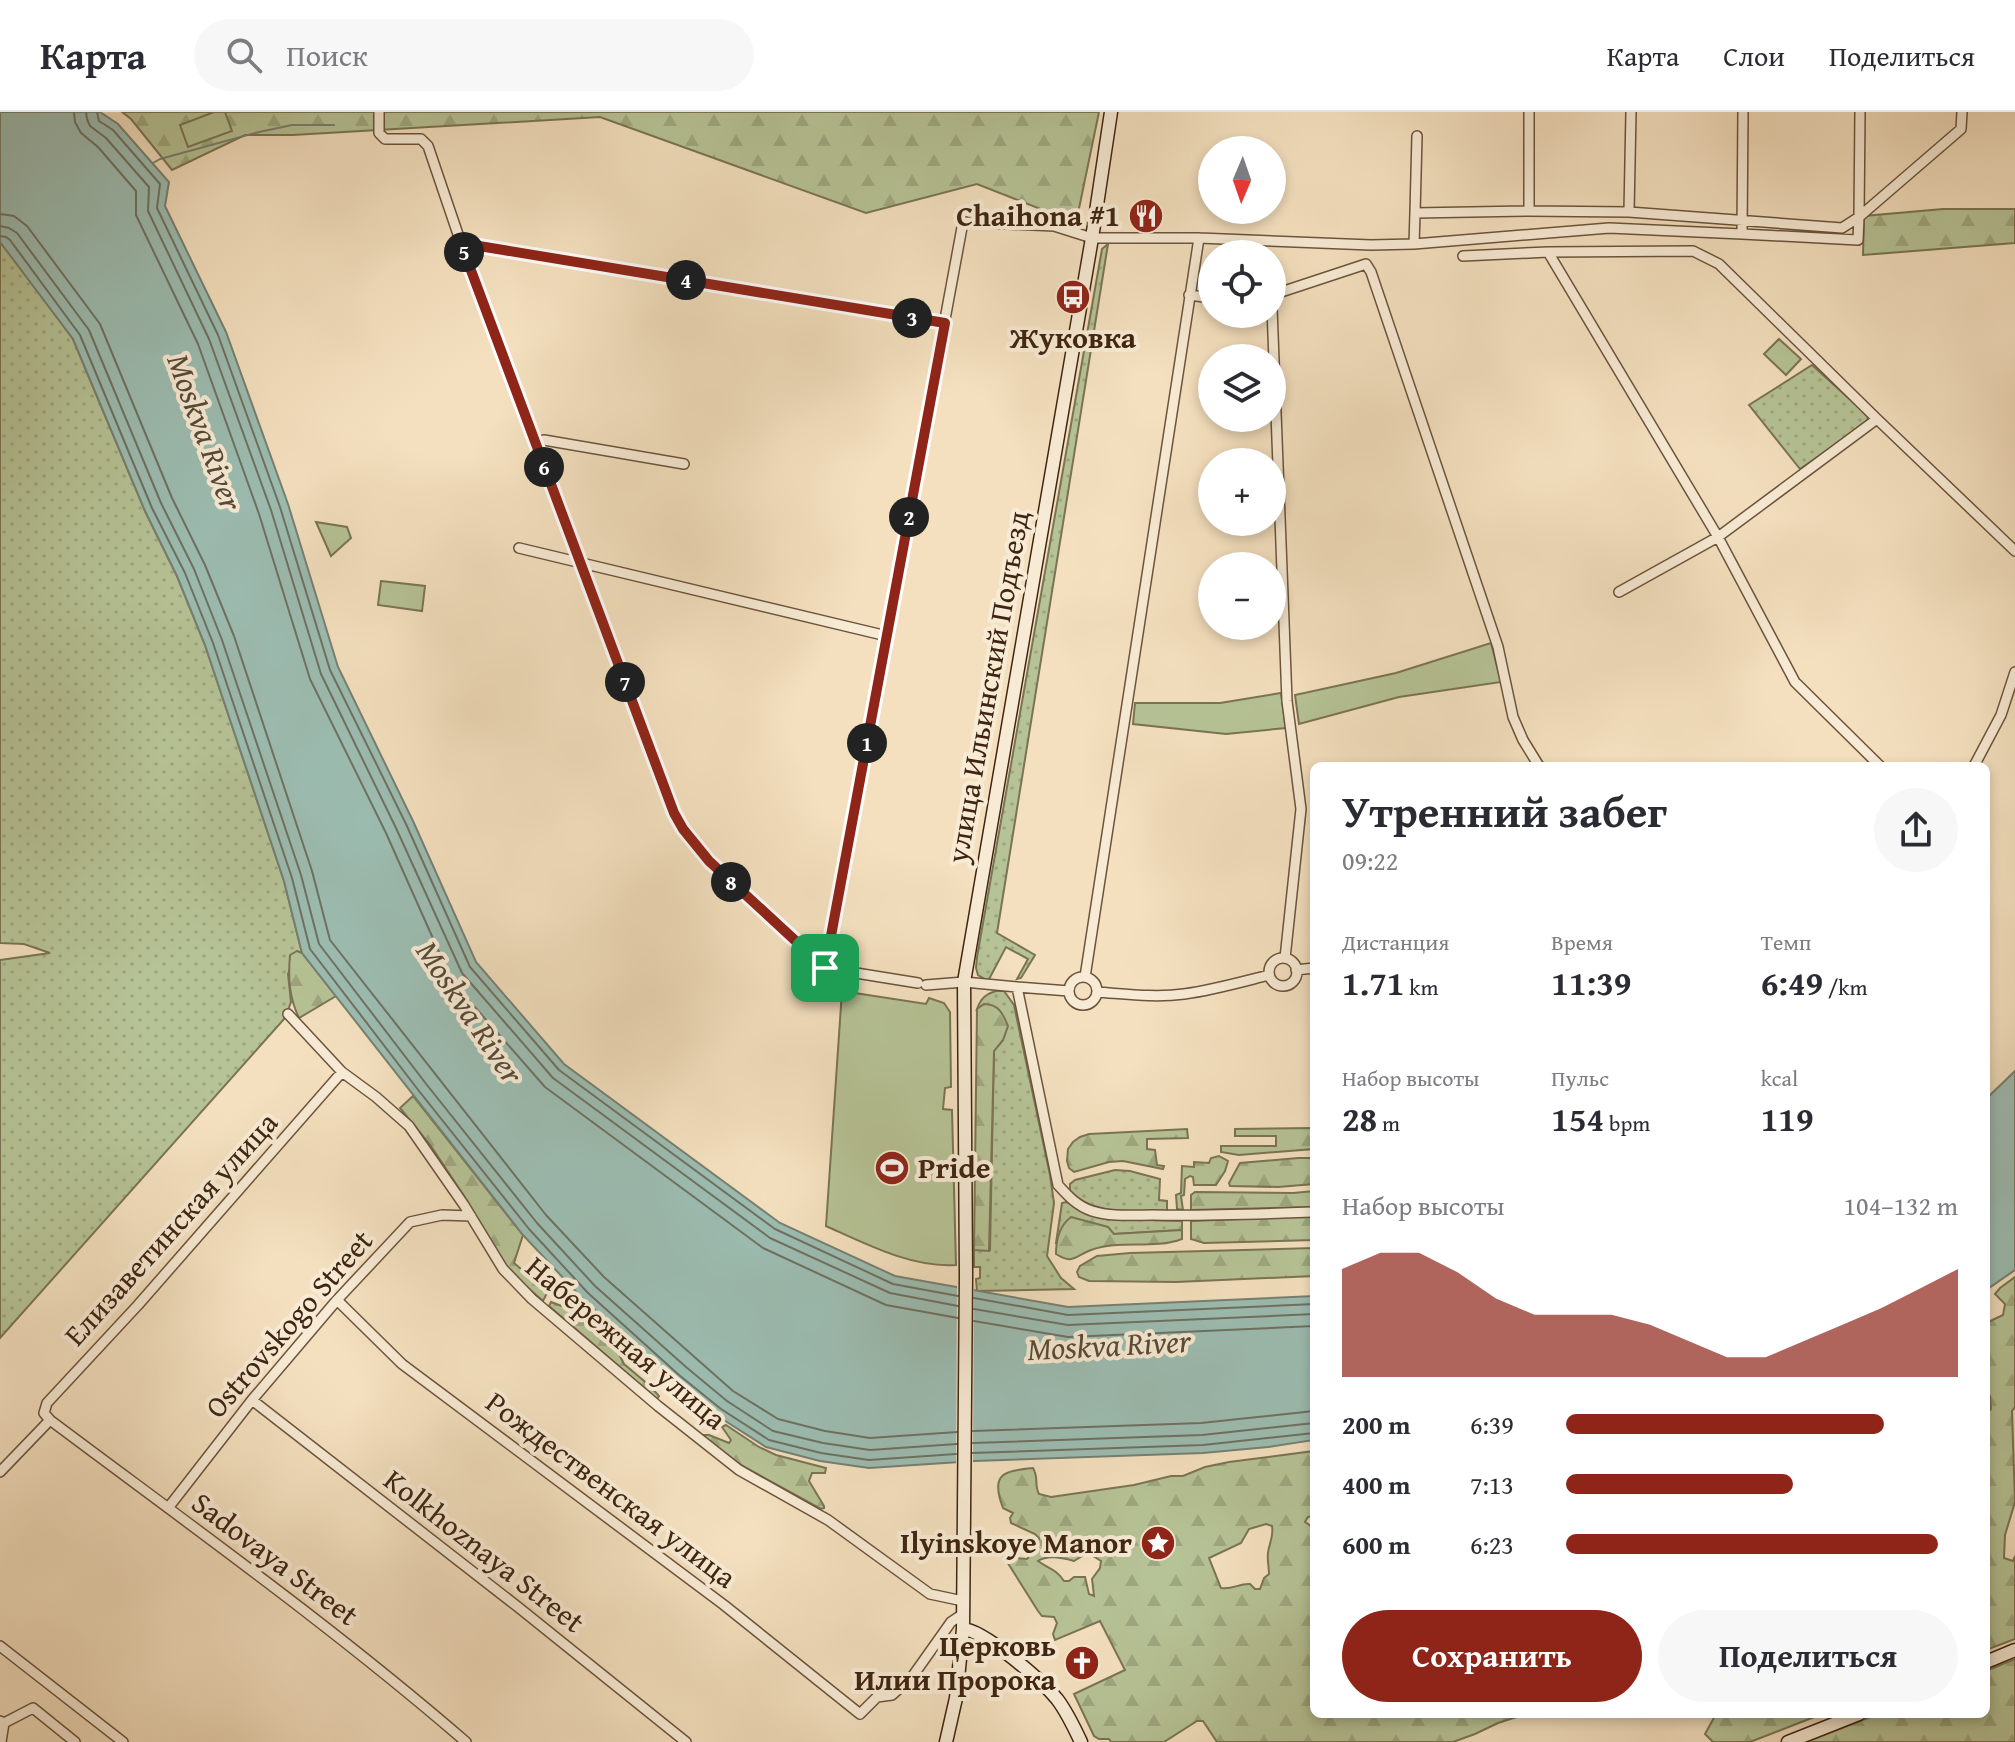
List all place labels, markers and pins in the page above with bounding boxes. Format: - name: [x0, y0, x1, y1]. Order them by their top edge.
- place label: Chaihona #1: [956, 193, 1120, 237]
- restaurant icon: Chaihona #1: [1127, 197, 1165, 235]
- pin: 5: [444, 232, 484, 272]
- pin: 4: [666, 260, 706, 300]
- bus stop icon: Жуковка: [1054, 278, 1092, 316]
- pin: 3: [892, 298, 932, 338]
- place label: Жуковка: [1009, 315, 1137, 359]
- pin: 6: [524, 447, 564, 487]
- pin: 2: [889, 497, 929, 537]
- pin: 7: [605, 662, 645, 702]
- pin: 1: [847, 723, 887, 763]
- pin: 8: [711, 862, 751, 902]
- pin: [791, 934, 859, 1002]
- place label: Pride: [918, 1145, 990, 1189]
- sports icon: Pride: [873, 1149, 911, 1187]
- place label: Ilyinskoye Manor: [900, 1520, 1132, 1564]
- place icon: Ilyinskoye Manor: [1139, 1524, 1177, 1562]
- place label: Церковь Илии Пророка: [854, 1623, 1057, 1701]
- church icon: Церковь Илии Пророка: [1063, 1644, 1101, 1682]

